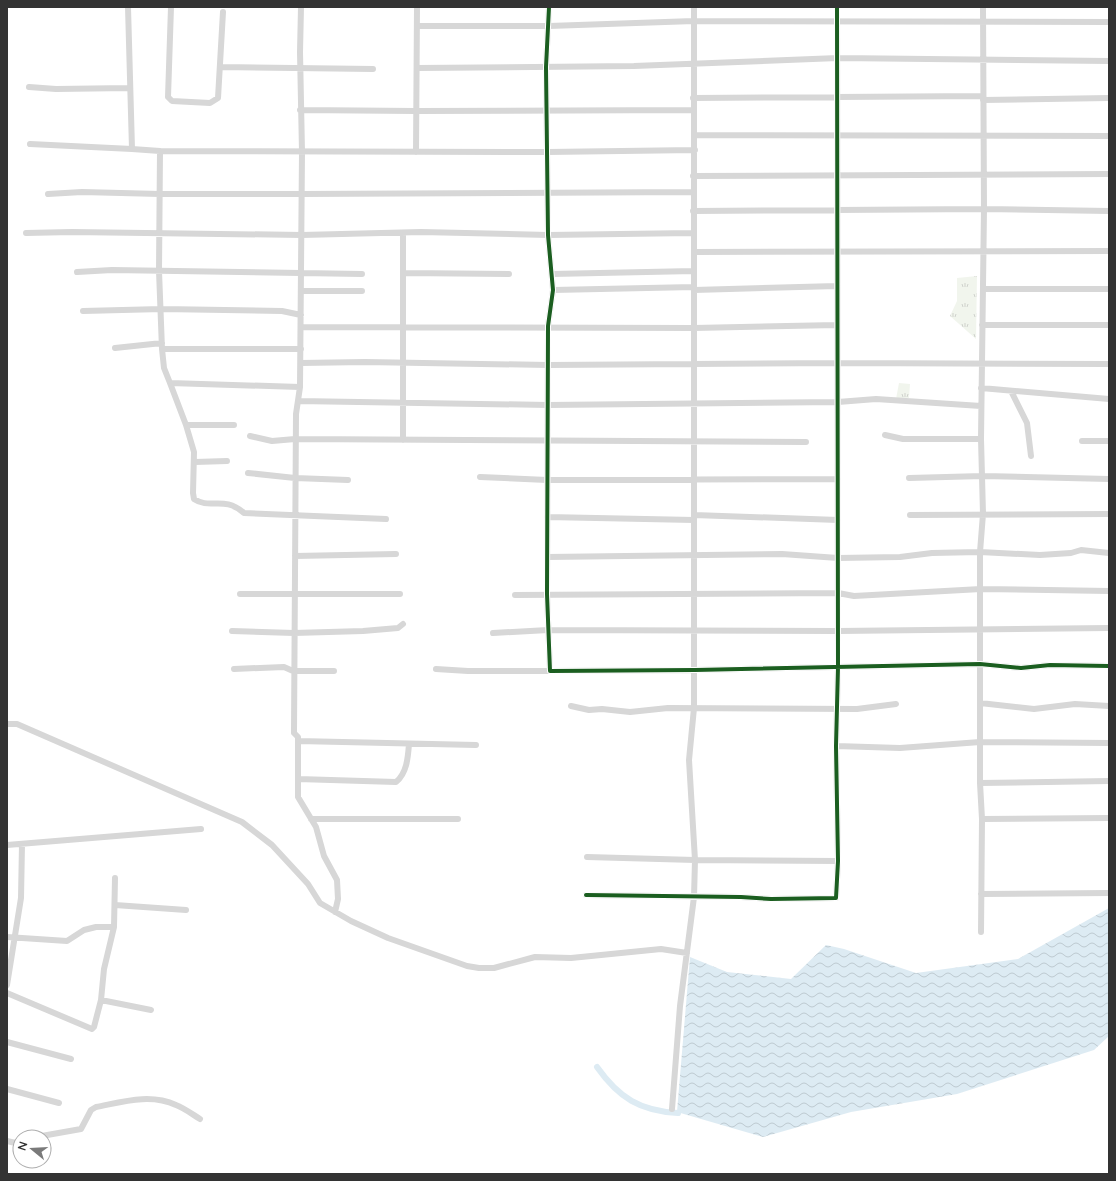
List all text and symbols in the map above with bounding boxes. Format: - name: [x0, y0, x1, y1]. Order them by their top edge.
- north arrow: [12, 1129, 52, 1169]
- text: N: [15, 1140, 30, 1152]

